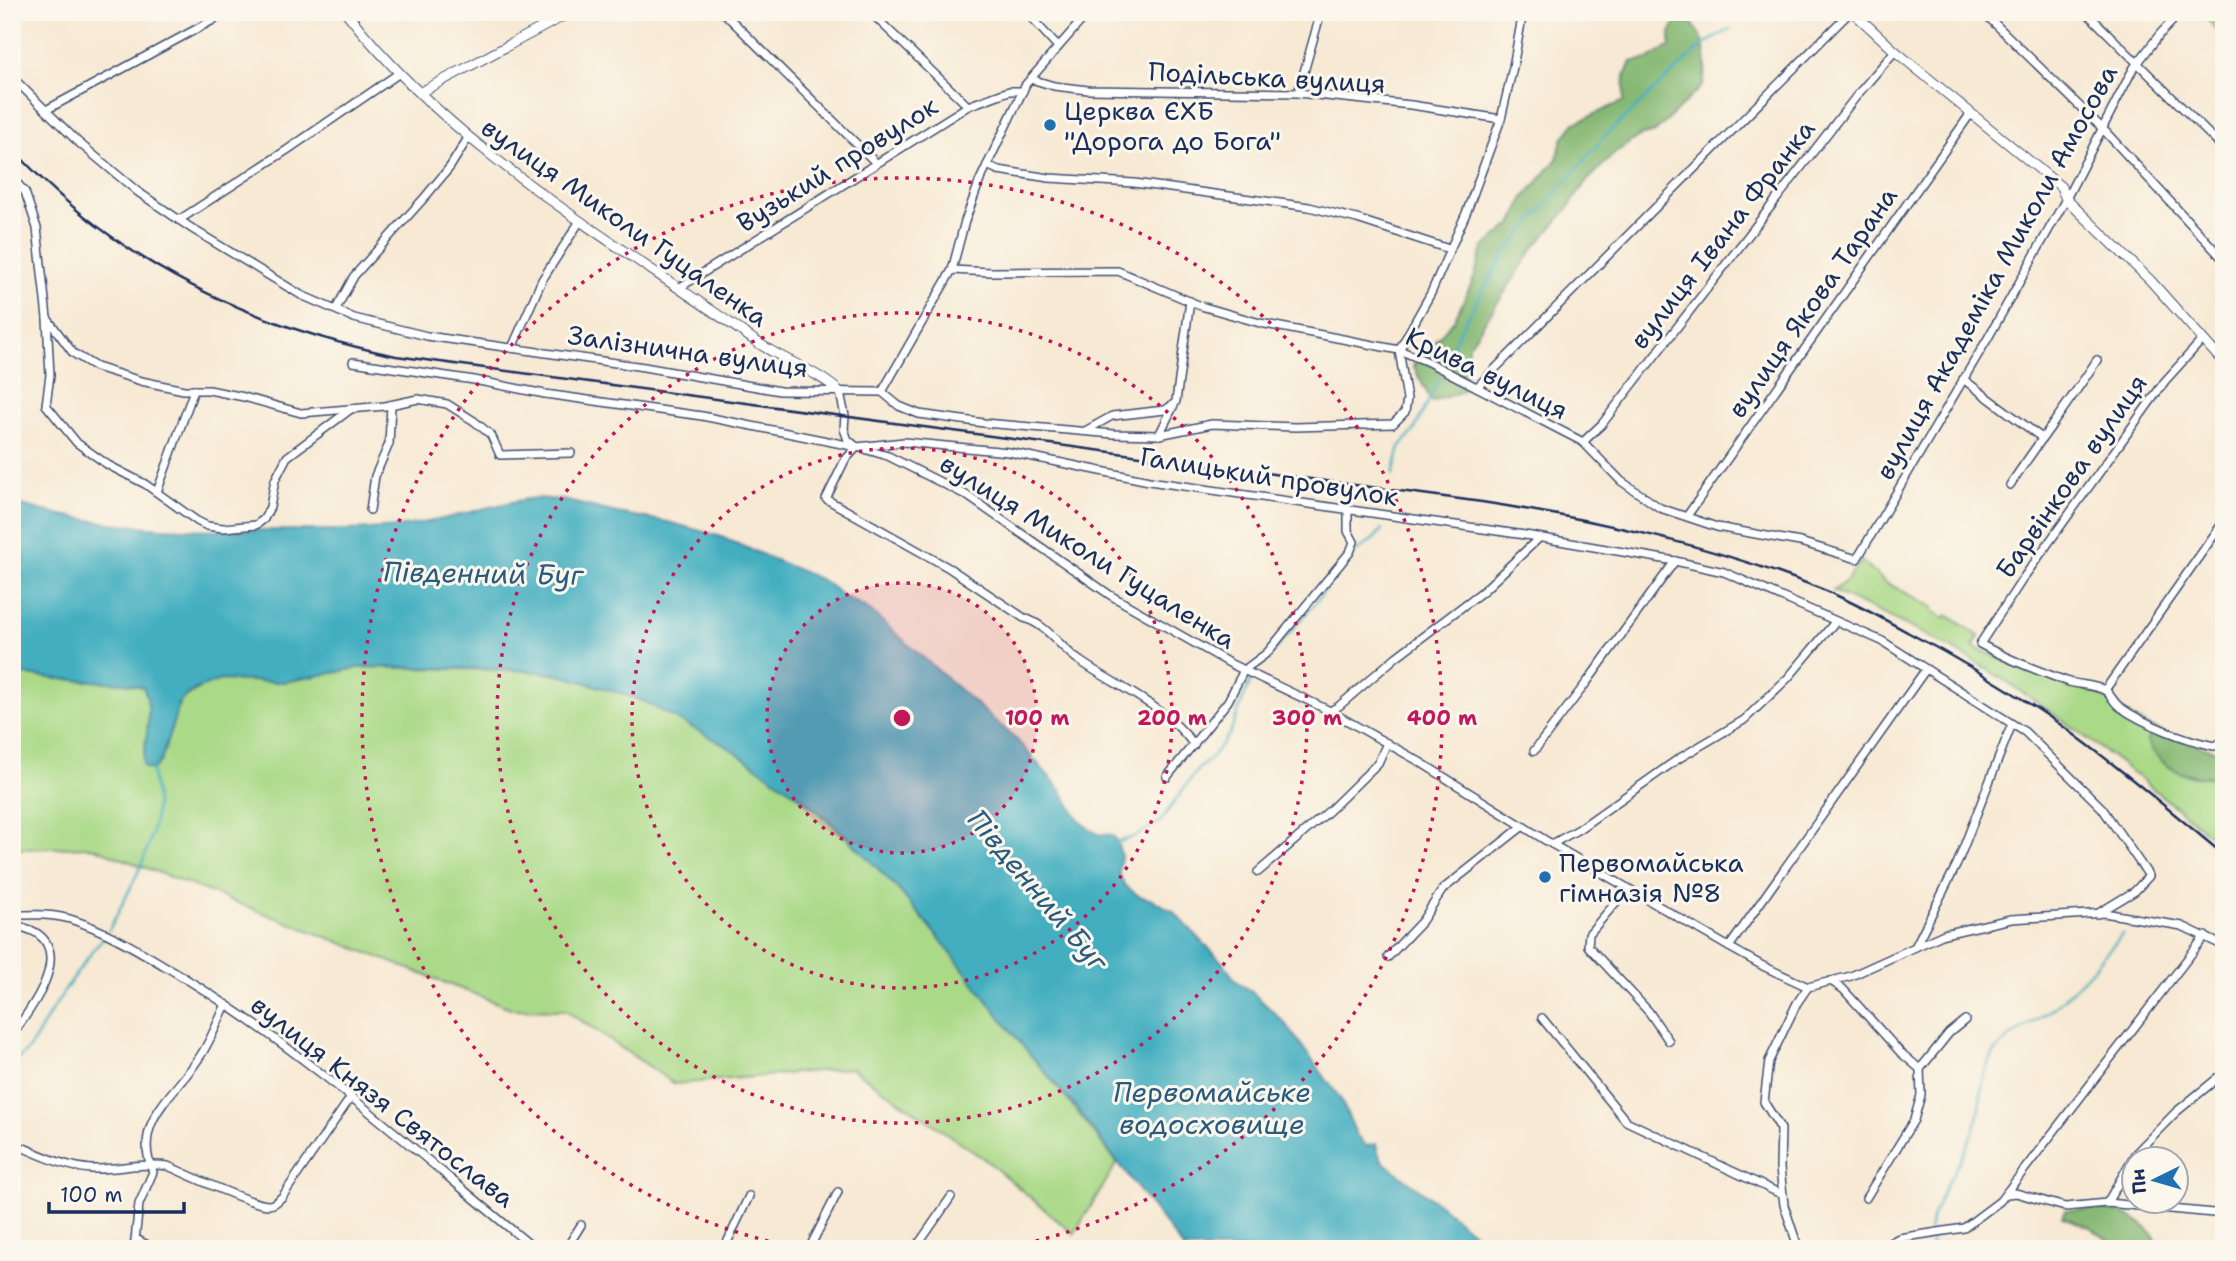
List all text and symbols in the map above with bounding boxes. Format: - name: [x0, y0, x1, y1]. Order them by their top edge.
- street label: Подільська вулиця: [1147, 53, 1387, 101]
- street label: вулиця Академіка Миколи Амосова: [1867, 58, 2125, 486]
- street label: Вузький провулок: [730, 88, 944, 240]
- place label: Церква ЄХБ "Дорога до Бога": [1064, 93, 1281, 158]
- street label: вулиця Миколи Гуцаленка: [475, 109, 775, 335]
- street label: вулиця Івана Франка: [1621, 112, 1823, 356]
- marker: Церква ЄХБ "Дорога до Бога": [1042, 117, 1058, 133]
- street label: вулиця Якова Тарана: [1719, 180, 1905, 424]
- street label: Залізнична вулиця: [566, 317, 810, 385]
- street label: Крива вулиця: [1400, 319, 1574, 427]
- street label: Барвінкова вулиця: [1987, 367, 2155, 585]
- street label: Галицький провулок: [1137, 438, 1401, 514]
- street label: вулиця Миколи Гуцаленка: [934, 445, 1242, 657]
- water label: Південний Буг: [383, 552, 585, 594]
- text: 100 m: [1005, 704, 1069, 732]
- text: 200 m: [1137, 704, 1207, 732]
- text: 300 m: [1272, 704, 1342, 732]
- text: 400 m: [1407, 704, 1477, 732]
- centre of rings: [890, 706, 914, 730]
- water label: Південний Буг: [959, 801, 1118, 980]
- place label: Первомайська гімназія №8: [1559, 845, 1744, 910]
- marker: Первомайська гімназія №8: [1537, 869, 1553, 885]
- street label: вулиця Князя Святослава: [244, 987, 522, 1215]
- water label: Первомайське водосховище: [1113, 1073, 1311, 1143]
- north arrow: [2120, 1146, 2190, 1216]
- text: Пн: [2125, 1168, 2152, 1195]
- scale bar: [49, 1170, 184, 1214]
- text: 100 m: [60, 1181, 123, 1209]

